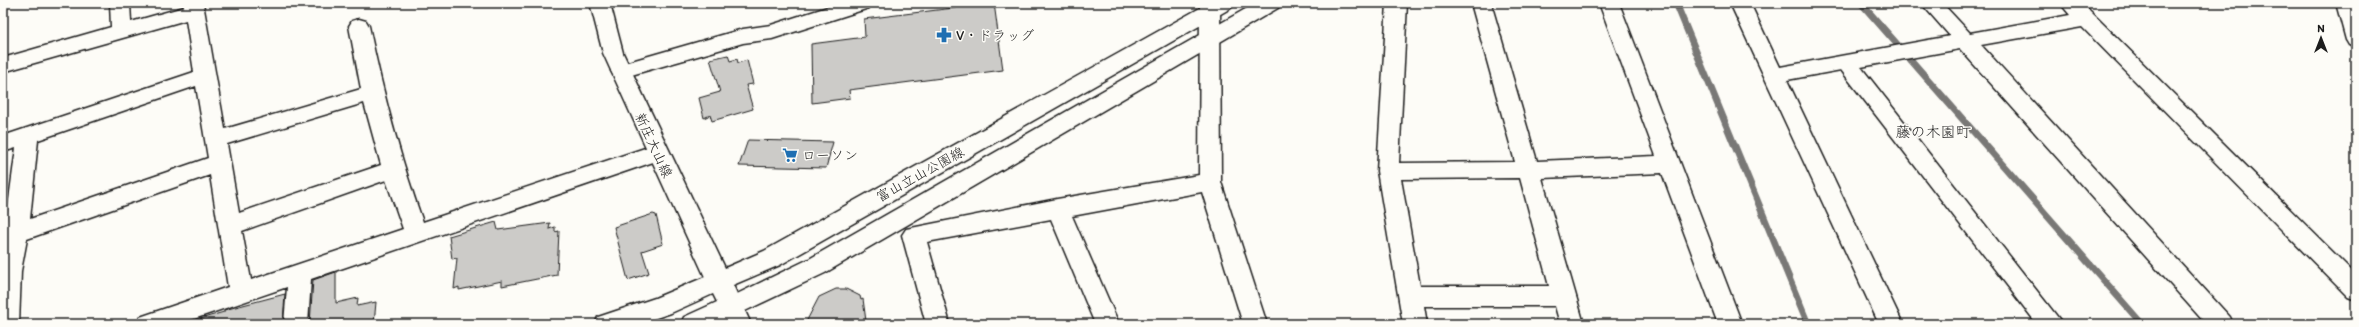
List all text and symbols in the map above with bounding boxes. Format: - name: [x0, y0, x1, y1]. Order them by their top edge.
- north arrow: [2301, 18, 2341, 58]
- text: N: [2317, 22, 2325, 35]
- pharmacy icon: V・ドラッグ: [935, 26, 953, 44]
- place label: V・ドラッグ: [956, 27, 1034, 44]
- street label: 新庄大山線: [631, 110, 676, 181]
- district label: 藤の木園町: [1895, 123, 1971, 141]
- street label: 富山立山公園線: [873, 143, 967, 206]
- supermarket icon: ローソン: [781, 146, 799, 164]
- place label: ローソン: [802, 147, 858, 164]

